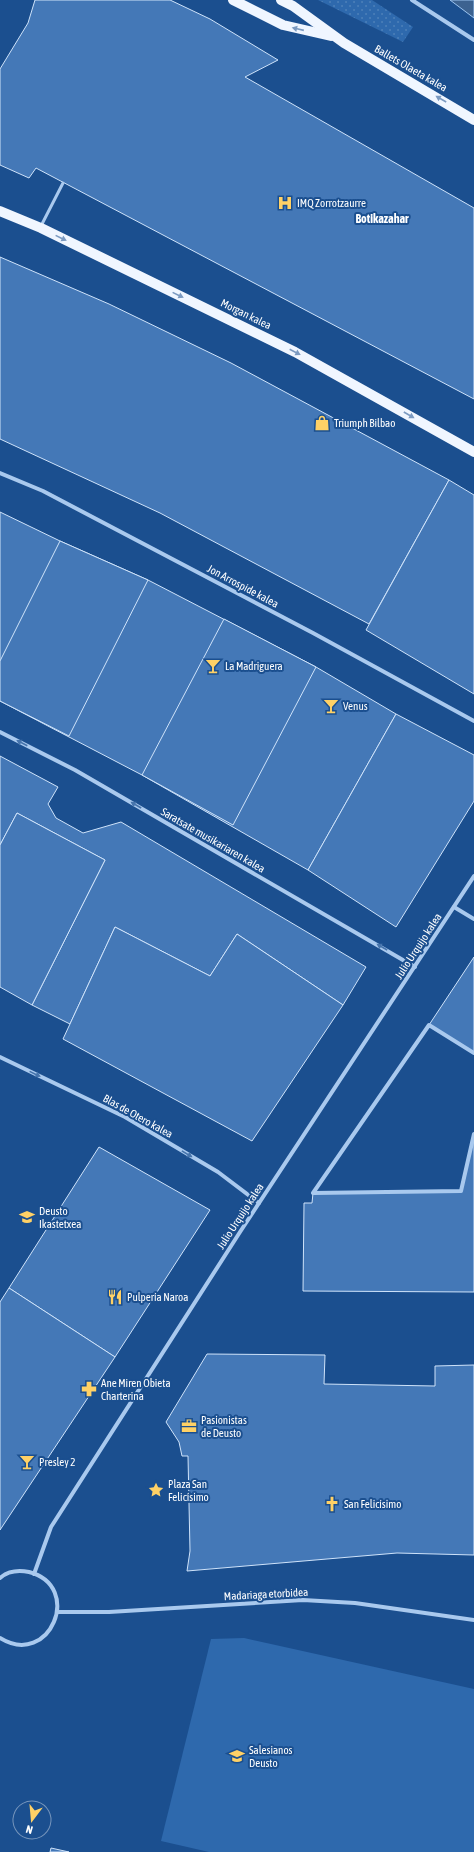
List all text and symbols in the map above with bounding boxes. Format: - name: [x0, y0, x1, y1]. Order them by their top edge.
- one-way arrow: [292, 25, 305, 31]
- street label: Ballets Olaeta kalea: [373, 42, 449, 94]
- one-way arrow: [435, 96, 447, 103]
- hospital icon: IMQ Zorrotzaurre: [276, 194, 294, 212]
- place label: IMQ Zorrotzaurre: [297, 197, 366, 209]
- district label: Botikazahar: [355, 212, 409, 226]
- one-way arrow: [56, 235, 67, 241]
- one-way arrow: [173, 292, 184, 298]
- street label: Morgan kalea: [219, 297, 273, 331]
- one-way arrow: [289, 348, 301, 355]
- one-way arrow: [403, 411, 415, 418]
- shop icon: Triumph Bilbao: [313, 414, 331, 432]
- place label: Triumph Bilbao: [334, 417, 395, 429]
- street label: Jon Arrospide kalea: [205, 562, 281, 610]
- bar icon: La Madriguera: [204, 657, 222, 675]
- place label: La Madriguera: [225, 660, 283, 672]
- bar icon: Venus: [322, 697, 340, 715]
- place label: Venus: [343, 700, 368, 712]
- one-way arrow: [16, 740, 27, 746]
- one-way arrow: [130, 802, 142, 809]
- street label: Saratsate musikariaren kalea: [159, 805, 267, 875]
- street label: Julio Urquijo kalea: [392, 911, 444, 981]
- one-way arrow: [376, 944, 388, 951]
- one-way arrow: [29, 1071, 41, 1077]
- street label: Blas de Otero kalea: [101, 1092, 175, 1140]
- one-way arrow: [181, 1151, 193, 1158]
- street label: Julio Urquijo kalea: [214, 1181, 266, 1251]
- place label: Deusto Ikastetxea: [39, 1205, 81, 1230]
- school or university icon: Deusto Ikastetxea: [18, 1208, 36, 1226]
- restaurant icon: Pulpería Naroa: [106, 1288, 124, 1306]
- place label: Pulpería Naroa: [127, 1291, 188, 1303]
- place label: Ane Miren Obieta Charterina: [101, 1377, 171, 1402]
- pharmacy icon: Ane Miren Obieta Charterina: [80, 1380, 98, 1398]
- place label: Pasionistas de Deusto: [201, 1414, 247, 1439]
- office icon: Pasionistas de Deusto: [180, 1417, 198, 1435]
- bar icon: Presley 2: [18, 1453, 36, 1471]
- place label: Presley 2: [39, 1456, 75, 1468]
- place label: Plaza San Felicísimo: [168, 1478, 209, 1503]
- place icon: Plaza San Felicísimo: [147, 1481, 165, 1499]
- church icon: San Felicísimo: [323, 1495, 341, 1513]
- place label: San Felicísimo: [344, 1498, 401, 1510]
- street label: Madariaga etorbidea: [224, 1586, 308, 1602]
- place label: Salesianos Deusto: [249, 1744, 293, 1769]
- school or university icon: Salesianos Deusto: [228, 1747, 246, 1765]
- north arrow: [12, 1800, 52, 1840]
- text: N: [24, 1823, 34, 1836]

